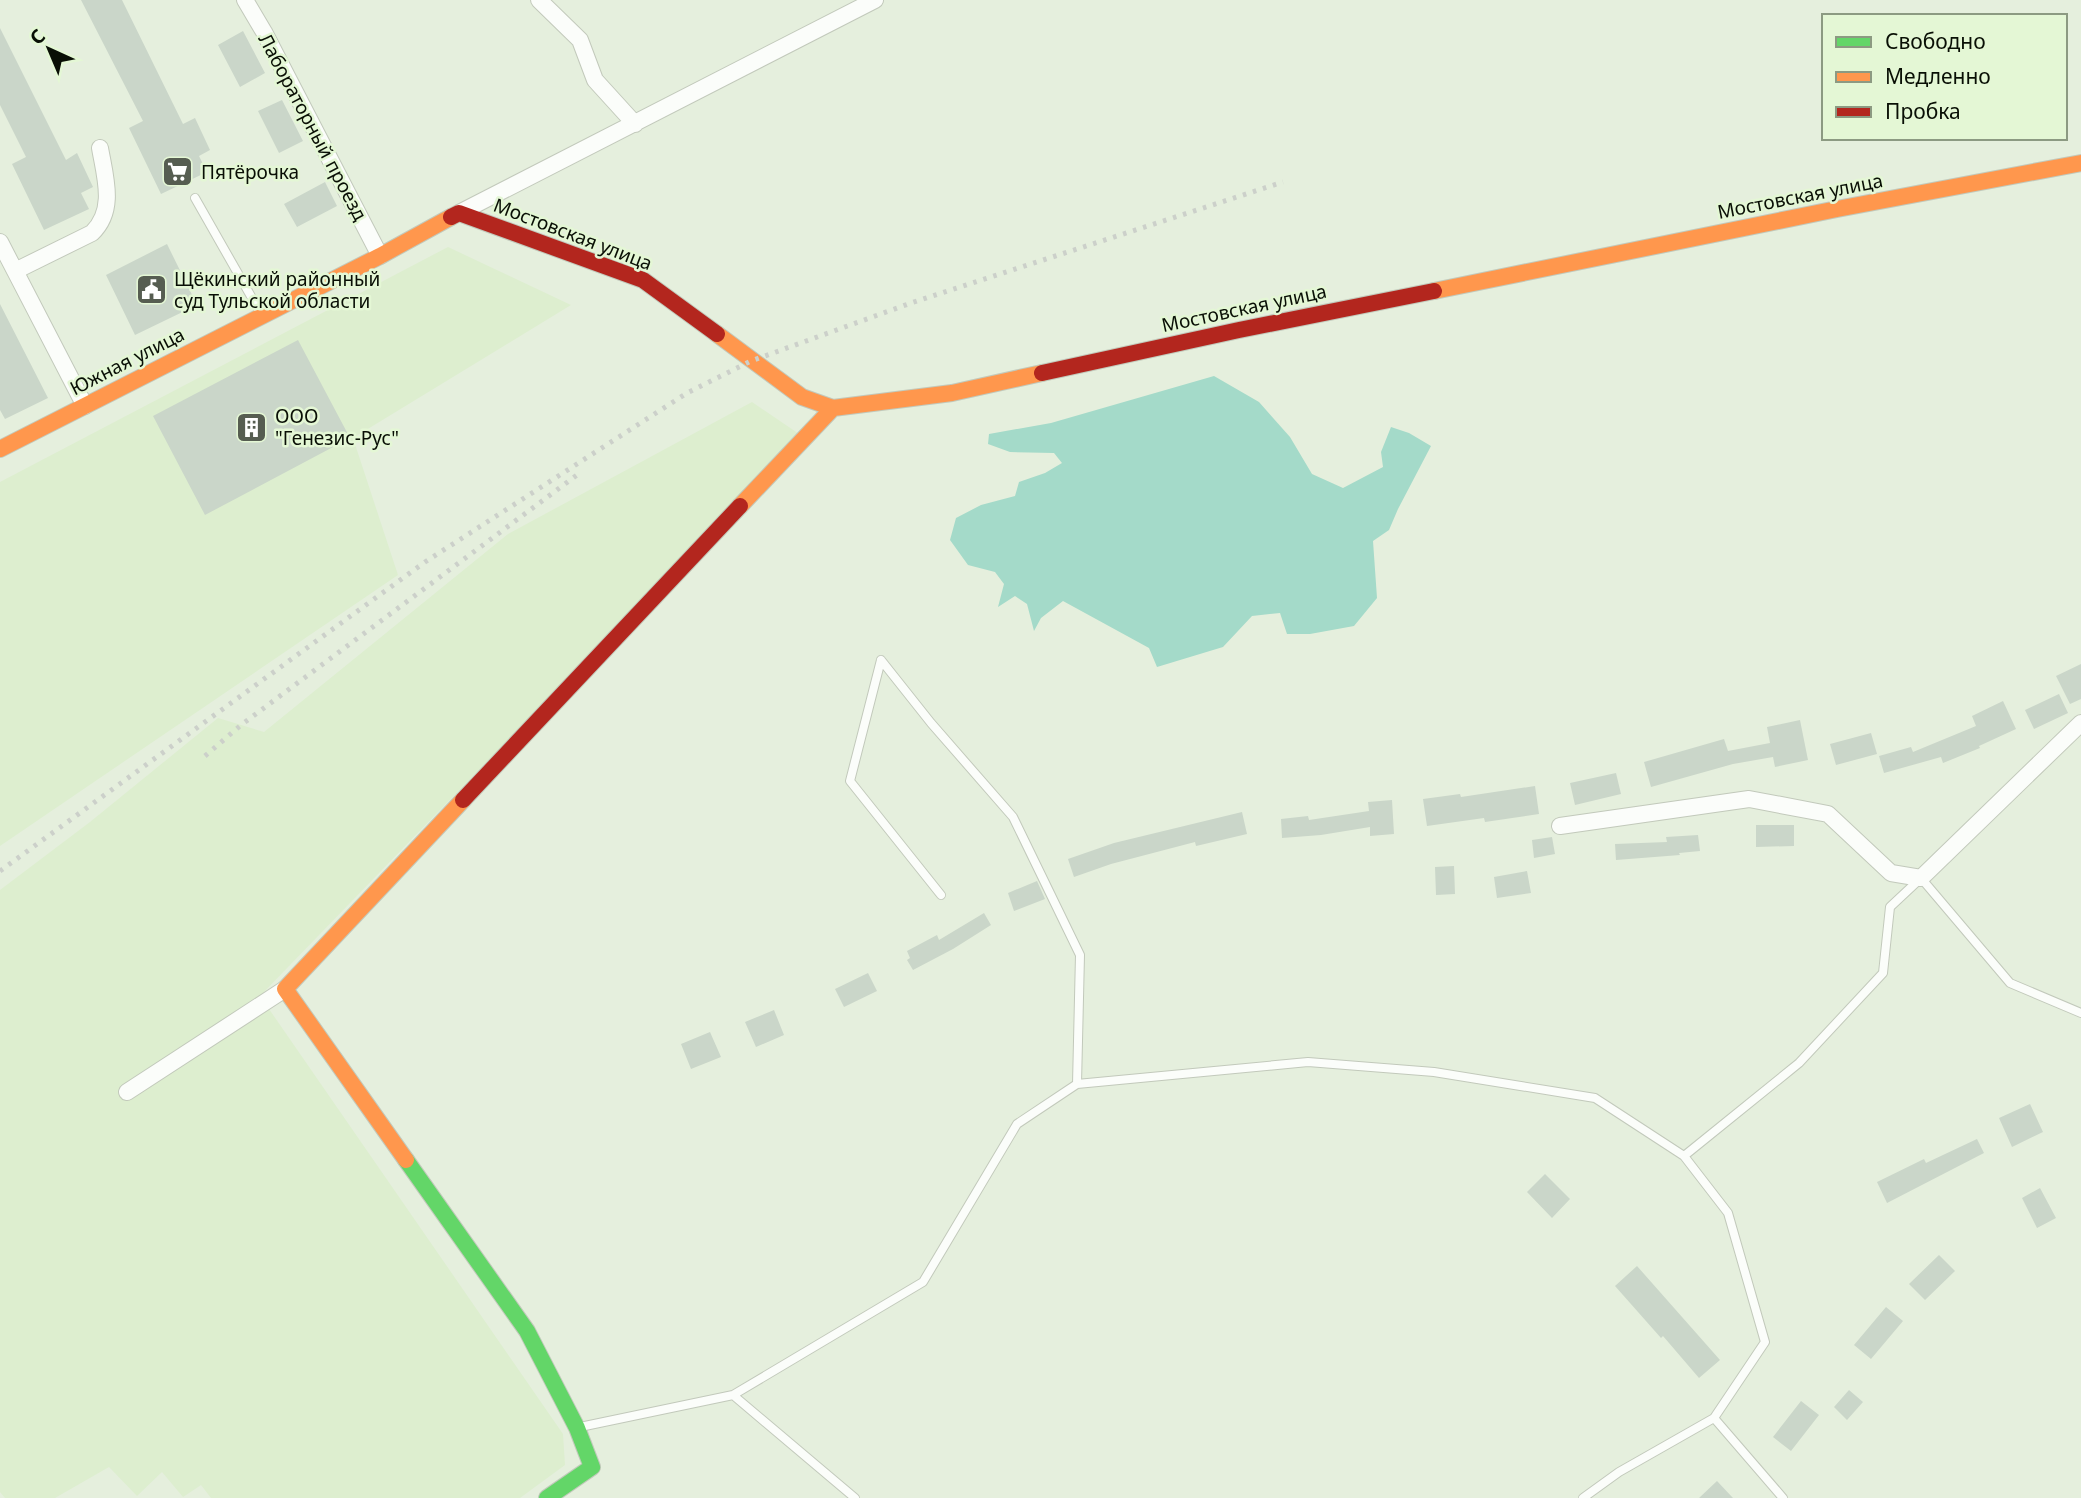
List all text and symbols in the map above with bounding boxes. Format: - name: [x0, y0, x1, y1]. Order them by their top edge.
- north arrow: [14, 14, 84, 84]
- legend: [1822, 14, 2067, 140]
- text: С: [24, 23, 51, 50]
- text: Свободно: [1885, 27, 1986, 55]
- street label: Лабораторный проезд: [253, 29, 374, 225]
- text: Медленно: [1885, 62, 1991, 90]
- text: Пробка: [1885, 97, 1961, 125]
- supermarket icon: Пятёрочка: [161, 155, 195, 189]
- place label: Пятёрочка: [201, 159, 299, 185]
- street label: Мостовская улица: [1715, 167, 1885, 225]
- street label: Мостовская улица: [490, 192, 656, 276]
- place label: Щёкинский районный суд Тульской области: [174, 266, 380, 314]
- public building icon: Щёкинский районный суд Тульской области: [134, 273, 168, 307]
- street label: Мостовская улица: [1159, 278, 1329, 338]
- street label: Южная улица: [65, 321, 189, 401]
- place label: ООО "Генезис-Рус": [275, 403, 399, 451]
- building icon: ООО "Генезис-Рус": [235, 410, 269, 444]

